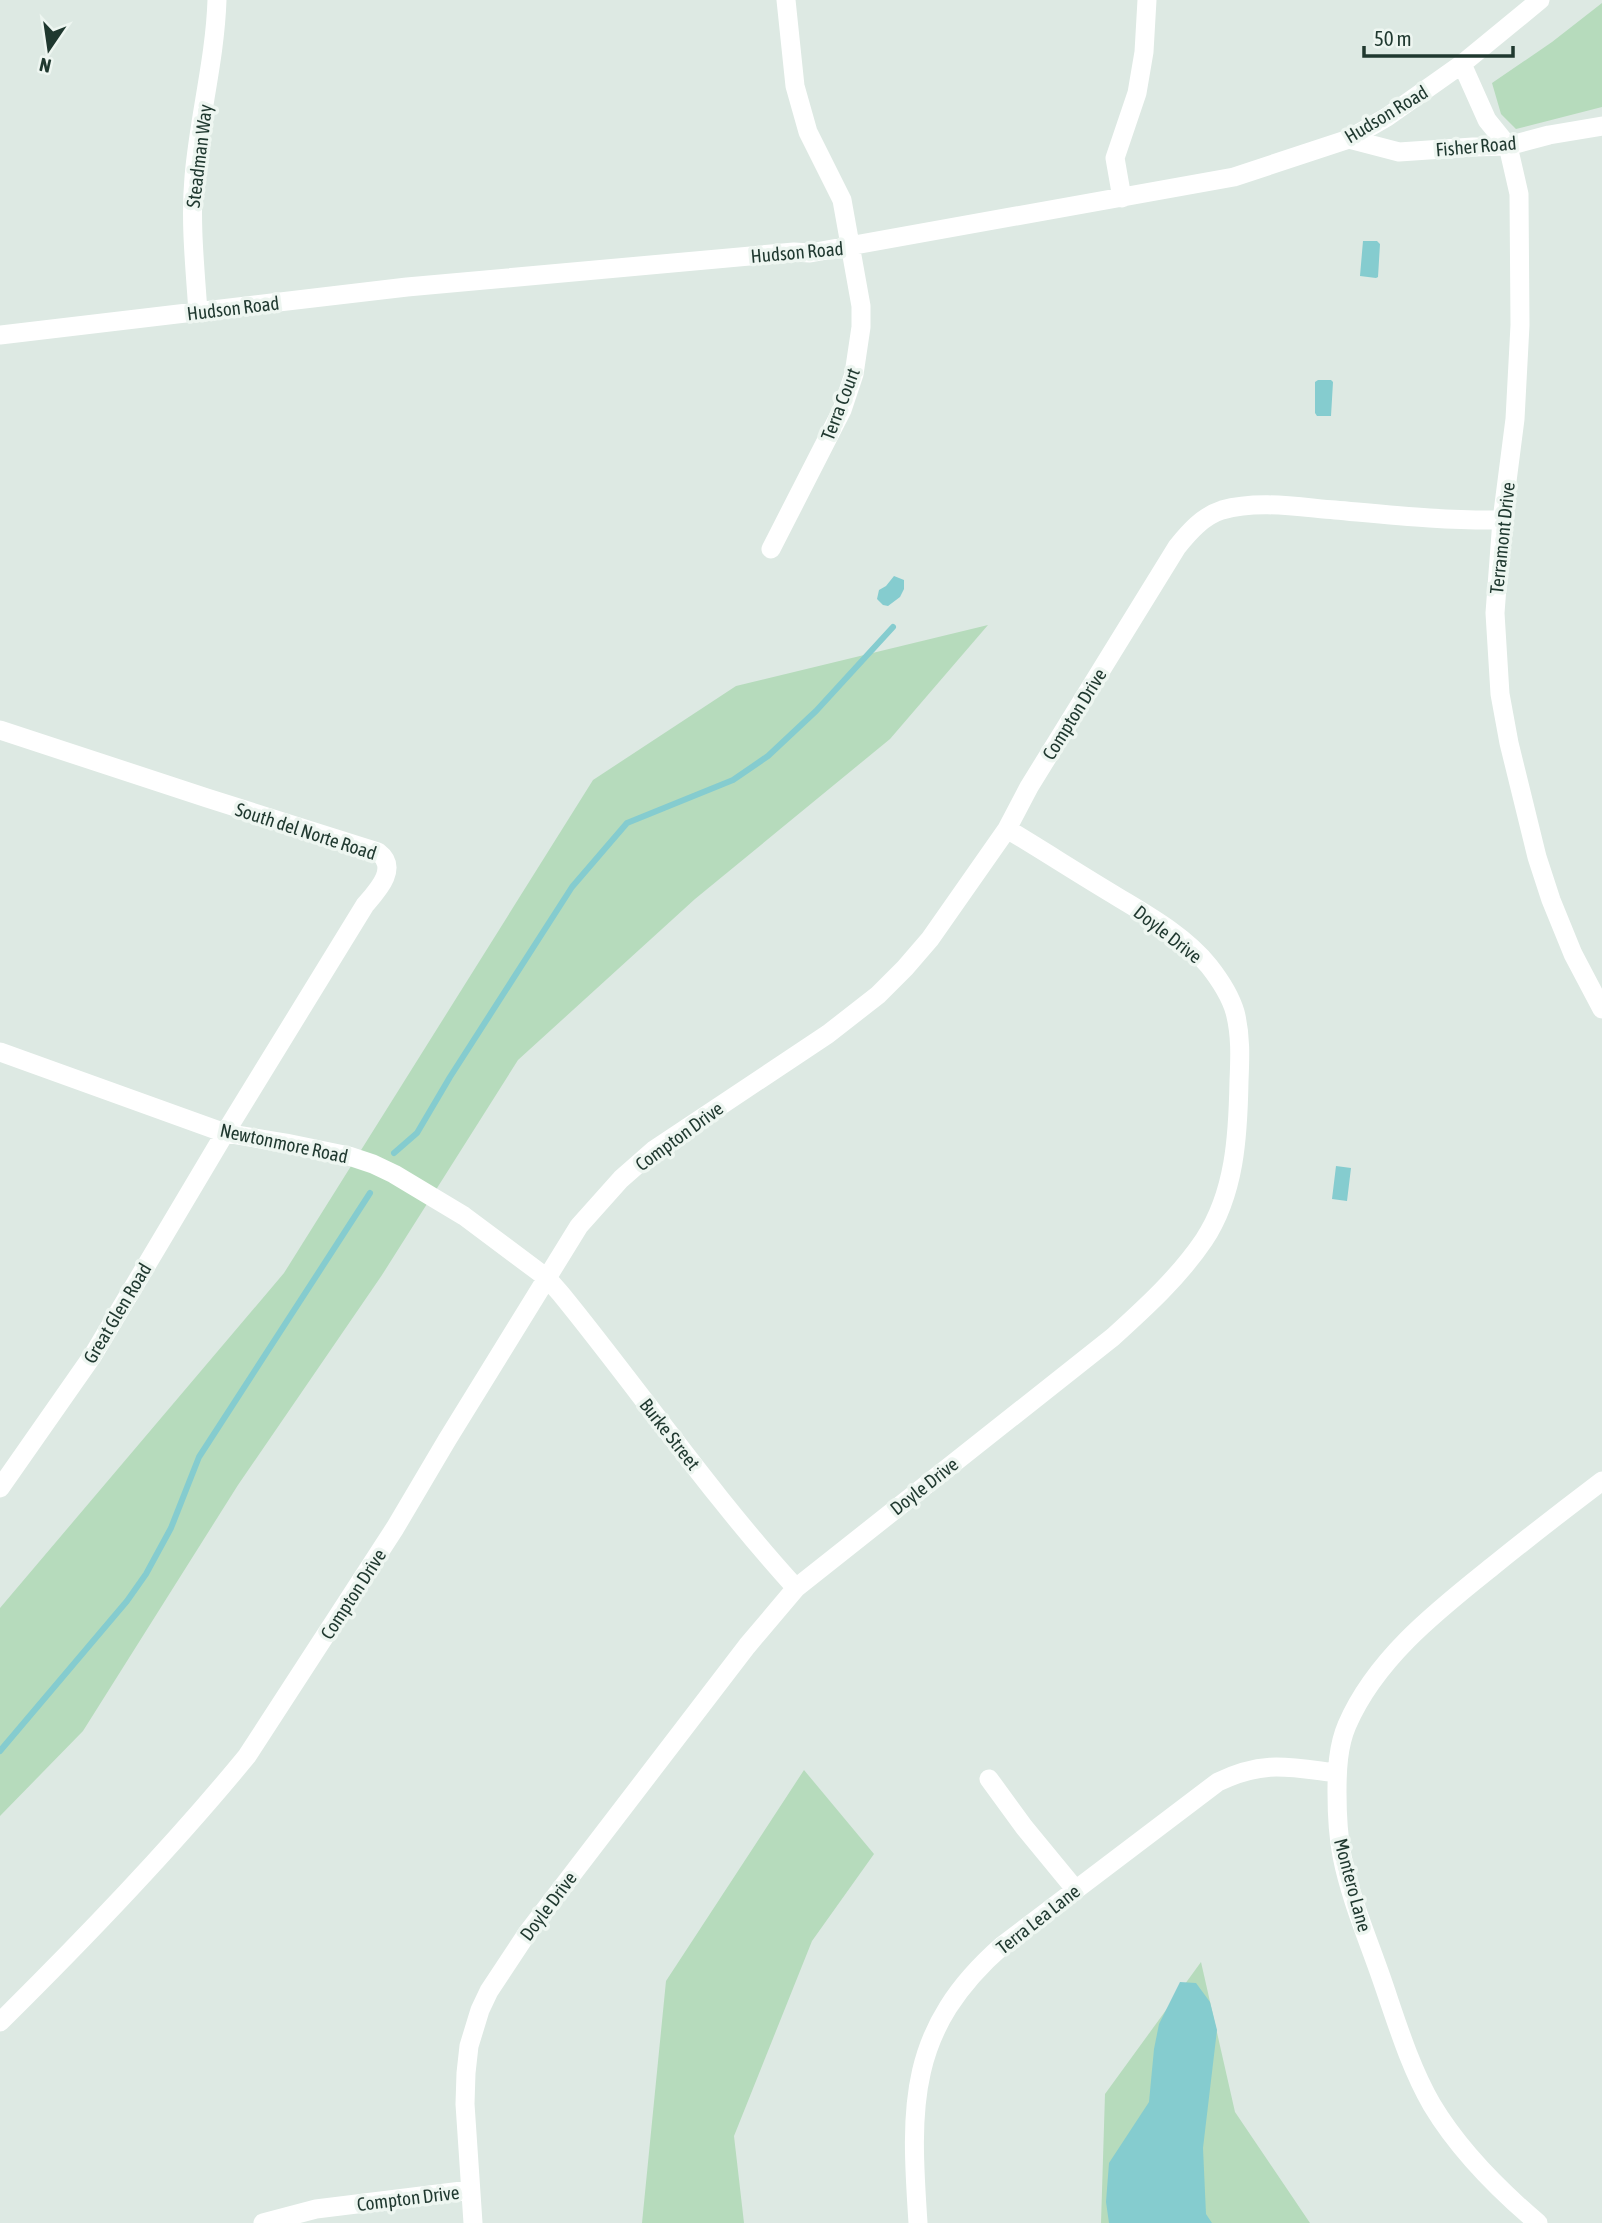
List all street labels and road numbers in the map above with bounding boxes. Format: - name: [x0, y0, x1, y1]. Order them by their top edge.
- street label: Hudson Road: [1340, 81, 1432, 147]
- street label: Steadman Way: [182, 103, 216, 209]
- street label: Fisher Road: [1435, 132, 1517, 160]
- street label: Hudson Road: [750, 237, 844, 267]
- street label: Hudson Road: [186, 291, 280, 325]
- street label: Terra Court: [816, 365, 864, 443]
- street label: Terramont Drive: [1485, 481, 1519, 595]
- street label: Compton Drive: [1037, 664, 1111, 764]
- street label: South del Norte Road: [233, 798, 379, 864]
- street label: Doyle Drive: [1130, 901, 1206, 967]
- street label: Compton Drive: [631, 1097, 727, 1175]
- street label: Newtonmore Road: [218, 1119, 350, 1167]
- street label: Great Glen Road: [79, 1259, 155, 1367]
- street label: Burke Street: [635, 1394, 705, 1474]
- street label: Doyle Drive: [886, 1453, 962, 1519]
- street label: Compton Drive: [316, 1545, 390, 1643]
- street label: Montero Lane: [1330, 1836, 1376, 1934]
- street label: Doyle Drive: [515, 1867, 581, 1945]
- street label: Terra Lea Lane: [992, 1880, 1084, 1958]
- street label: Compton Drive: [356, 2181, 460, 2215]

